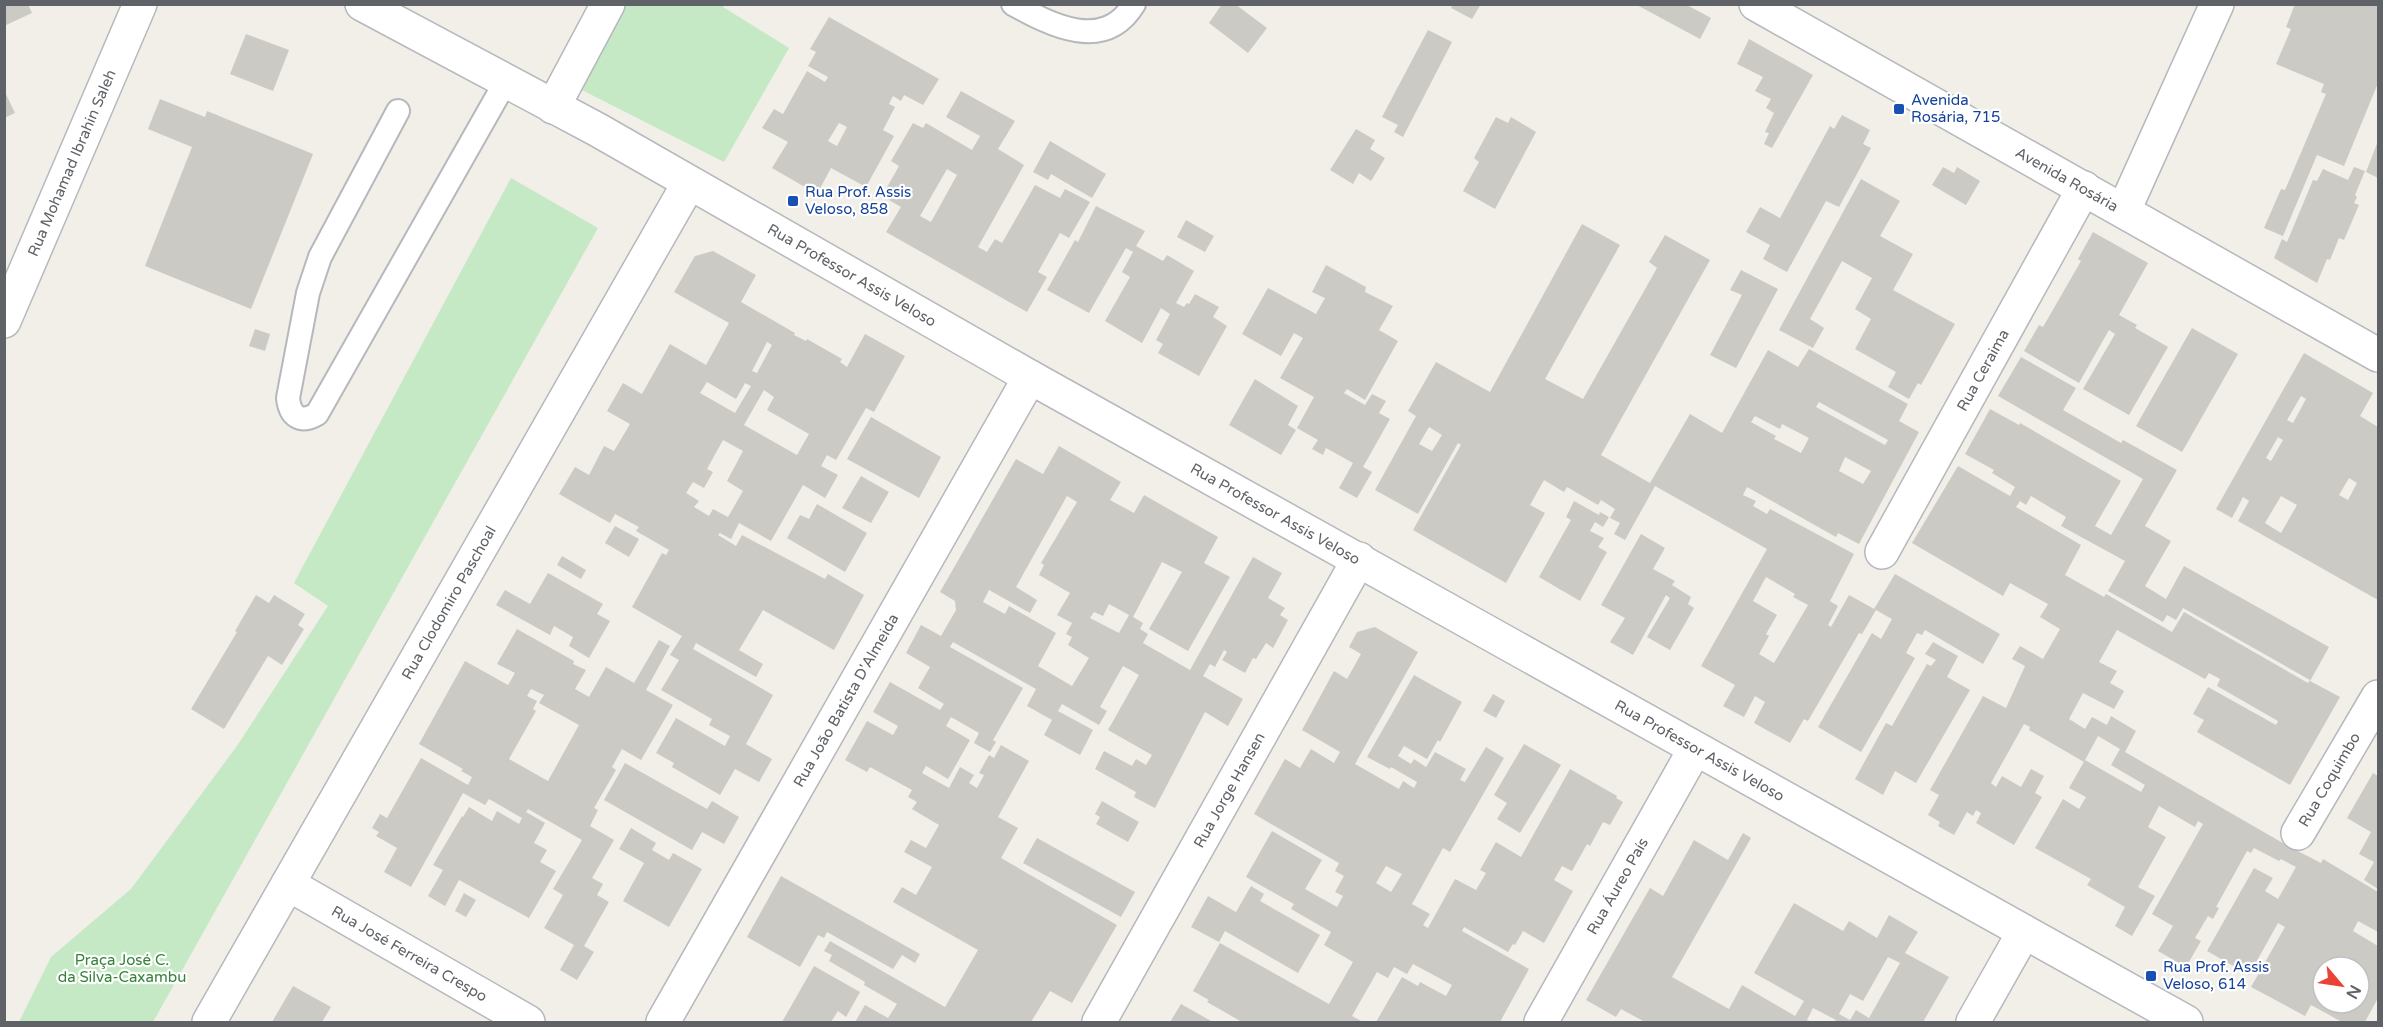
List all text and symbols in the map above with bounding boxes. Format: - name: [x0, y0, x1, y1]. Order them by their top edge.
- street label: Rua Mohamad Ibrahin Saleh: [24, 67, 120, 259]
- place label: Avenida Rosária, 715: [1911, 91, 2000, 126]
- marker: Avenida Rosária, 715: [1892, 102, 1906, 116]
- street label: Avenida Rosária: [2012, 143, 2121, 216]
- place label: Rua Prof. Assis Veloso, 858: [805, 183, 911, 218]
- marker: Rua Prof. Assis Veloso, 858: [786, 194, 800, 208]
- street label: Rua Professor Assis Veloso: [764, 220, 939, 331]
- street label: Rua Ceraima: [1953, 326, 2013, 414]
- street label: Rua Professor Assis Veloso: [1187, 459, 1363, 568]
- street label: Rua Clodomiro Paschoal: [398, 523, 500, 683]
- street label: Rua João Batista D'Almeida: [790, 611, 902, 790]
- street label: Rua Professor Assis Veloso: [1612, 696, 1788, 805]
- street label: Rua Jorge Hansen: [1190, 729, 1269, 851]
- street label: Rua Coquimbo: [2295, 729, 2364, 830]
- street label: Rua Áureo País: [1583, 834, 1652, 938]
- street label: Rua José Ferreira Crespo: [328, 902, 490, 1006]
- park label: Praça José C. da Silva-Caxambu: [58, 951, 186, 986]
- north arrow: [2311, 955, 2371, 1015]
- place label: Rua Prof. Assis Veloso, 614: [2163, 958, 2269, 993]
- marker: Rua Prof. Assis Veloso, 614: [2144, 969, 2158, 983]
- text: N: [2341, 981, 2365, 1002]

